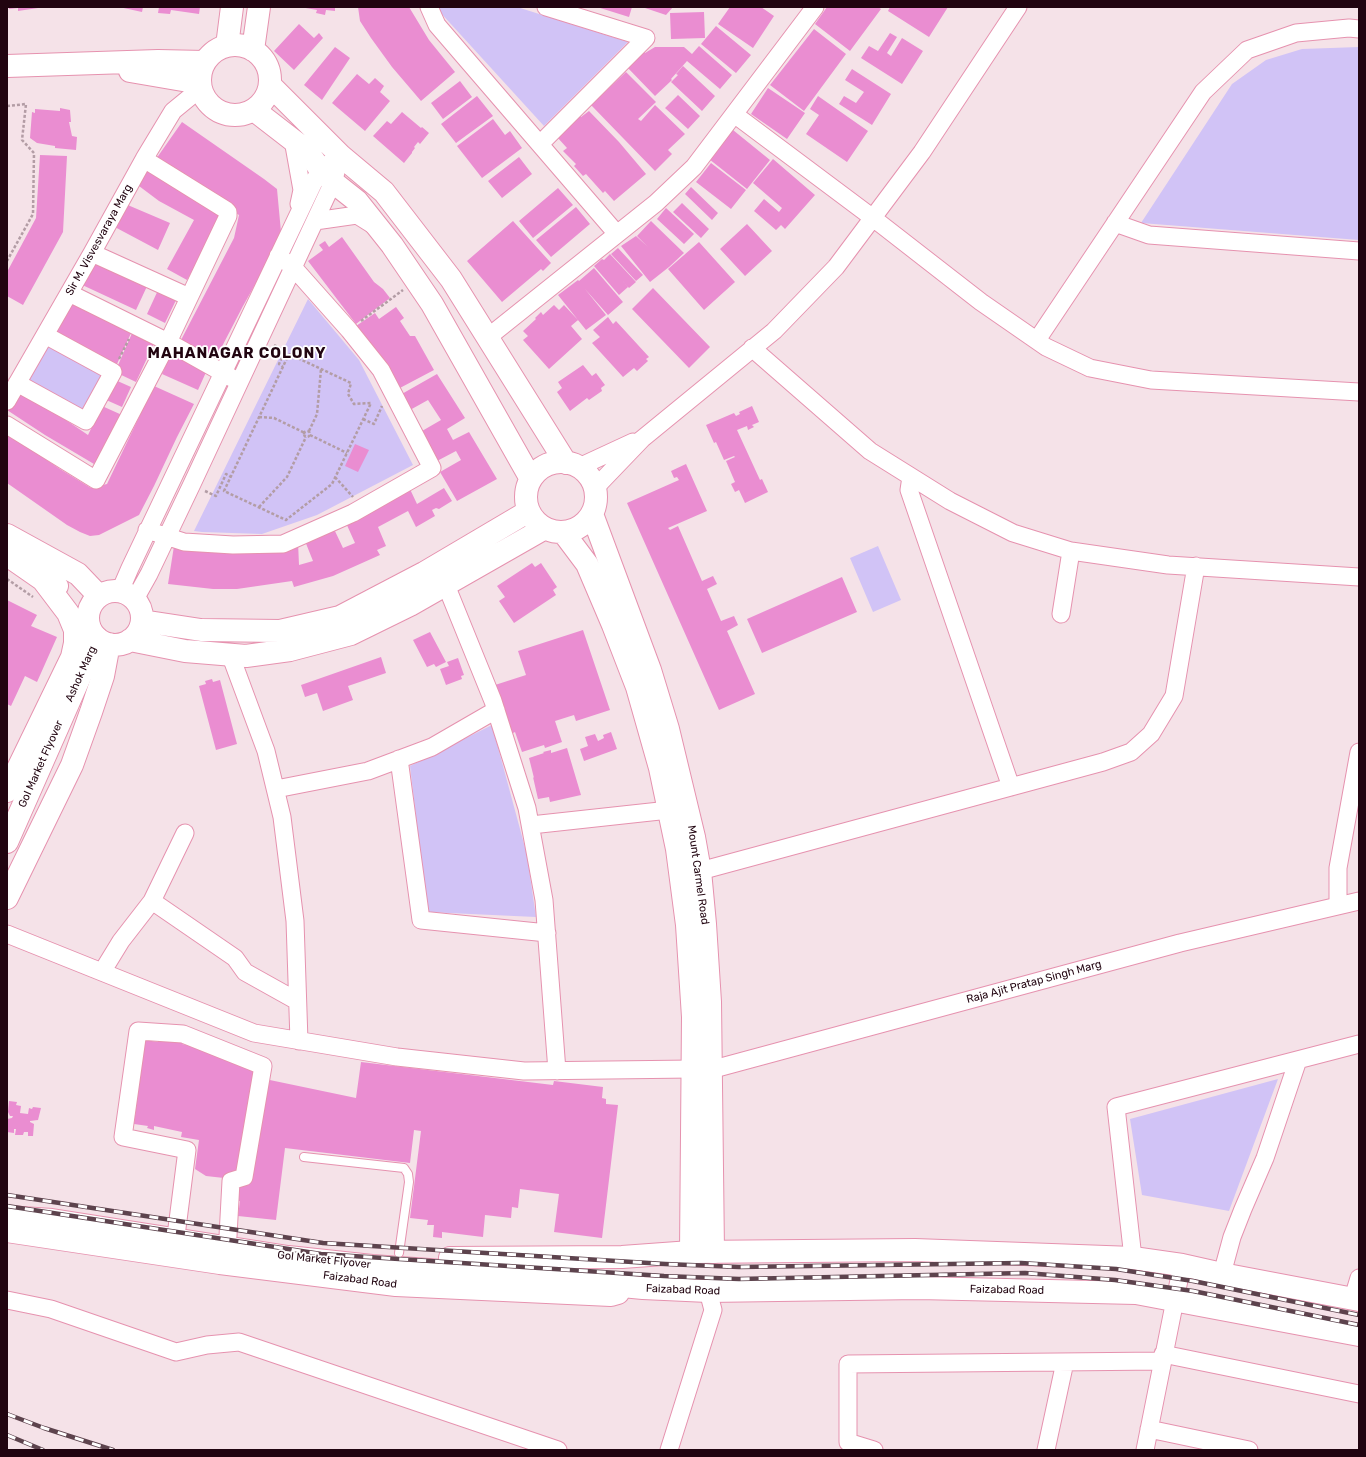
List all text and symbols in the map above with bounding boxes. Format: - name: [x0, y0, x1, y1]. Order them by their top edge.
- street label: Sir M. Visvesvaraya Marg: [63, 182, 135, 298]
- district label: MAHANAGAR COLONY: [148, 345, 326, 363]
- street label: Ashok Marg: [63, 644, 99, 704]
- street label: Gol Market Flyover: [16, 718, 66, 810]
- street label: Mount Carmel Road: [684, 824, 712, 926]
- street label: Raja Ajit Pratap Singh Marg: [965, 958, 1103, 1006]
- street label: Gol Market Flyover: [277, 1249, 371, 1271]
- street label: Faizabad Road: [322, 1269, 398, 1291]
- street label: Faizabad Road: [646, 1282, 720, 1298]
- street label: Faizabad Road: [970, 1283, 1044, 1297]

